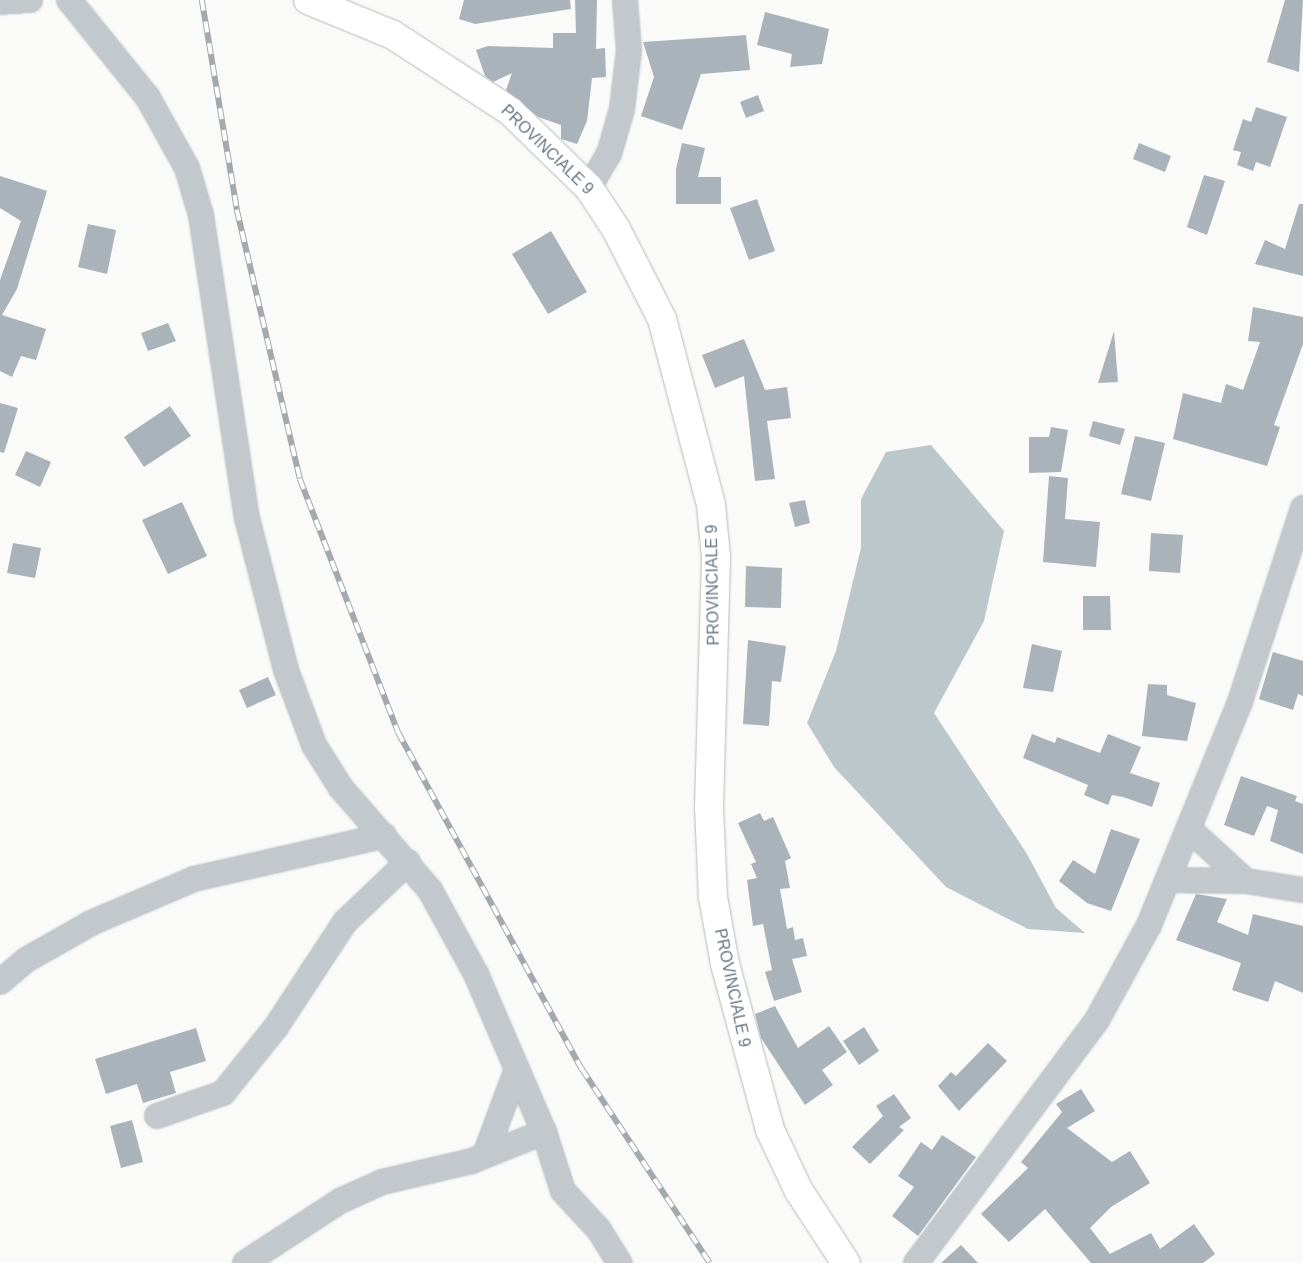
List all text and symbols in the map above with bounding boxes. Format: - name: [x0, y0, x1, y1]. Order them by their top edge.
- street label: PROVINCIALE 9: [497, 101, 597, 199]
- street label: PROVINCIALE 9: [702, 524, 724, 646]
- street label: PROVINCIALE 9: [710, 927, 754, 1049]

